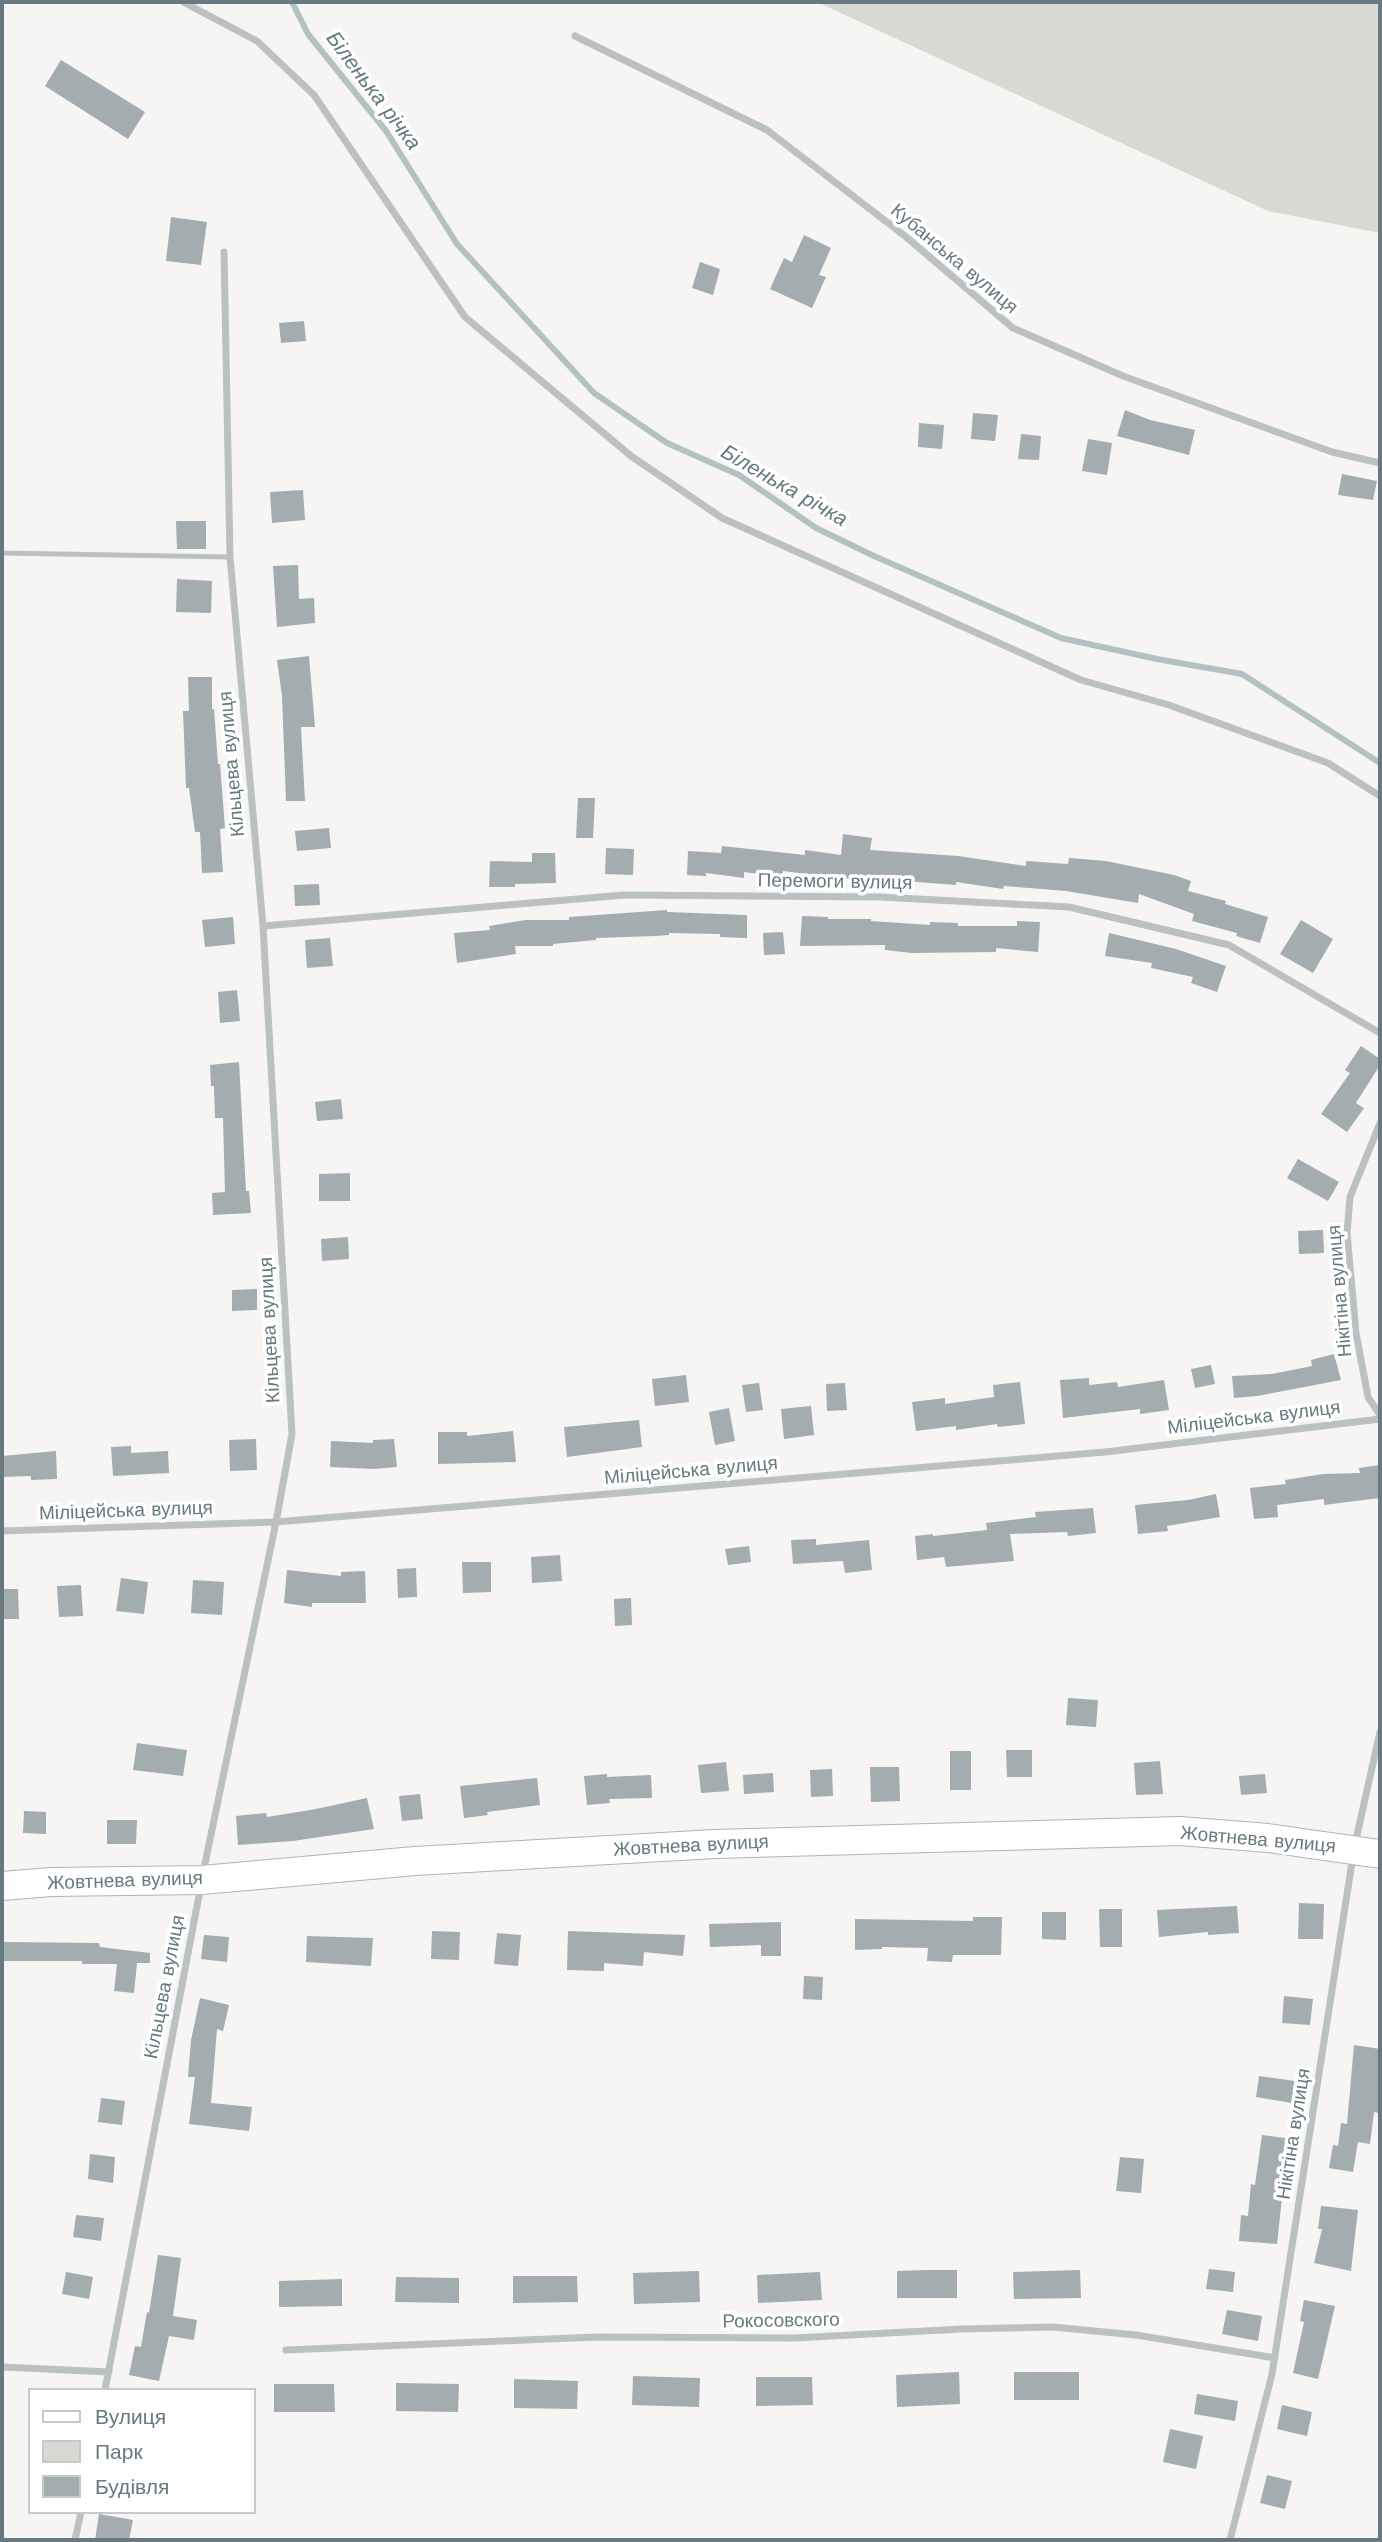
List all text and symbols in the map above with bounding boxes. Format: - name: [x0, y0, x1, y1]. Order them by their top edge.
- water label: Біленька річка: [320, 27, 426, 155]
- street label: Кубанська вулиця: [886, 199, 1022, 319]
- water label: Біленька річка: [716, 440, 852, 532]
- street label: Кільцева вулиця: [214, 690, 250, 838]
- street label: Перемоги вулиця: [757, 869, 913, 895]
- street label: Нікітіна вулиця: [1323, 1224, 1357, 1358]
- street label: Кільцева вулиця: [255, 1256, 285, 1404]
- street label: Міліцейська вулиця: [1166, 1396, 1342, 1440]
- street label: Міліцейська вулиця: [603, 1452, 779, 1490]
- street label: Міліцейська вулиця: [39, 1497, 213, 1525]
- street label: Жовтнева вулиця: [1179, 1822, 1337, 1858]
- street label: Жовтнева вулиця: [613, 1831, 769, 1861]
- street label: Жовтнева вулиця: [47, 1867, 203, 1895]
- street label: Кільцева вулиця: [140, 1913, 190, 2061]
- street label: Нікітіна вулиця: [1272, 2067, 1316, 2201]
- street label: Рокосовского: [722, 2309, 840, 2333]
- legend: [28, 2388, 256, 2514]
- text: Вулиця: [95, 2404, 166, 2429]
- text: Парк: [95, 2439, 143, 2464]
- text: Будівля: [95, 2474, 169, 2499]

